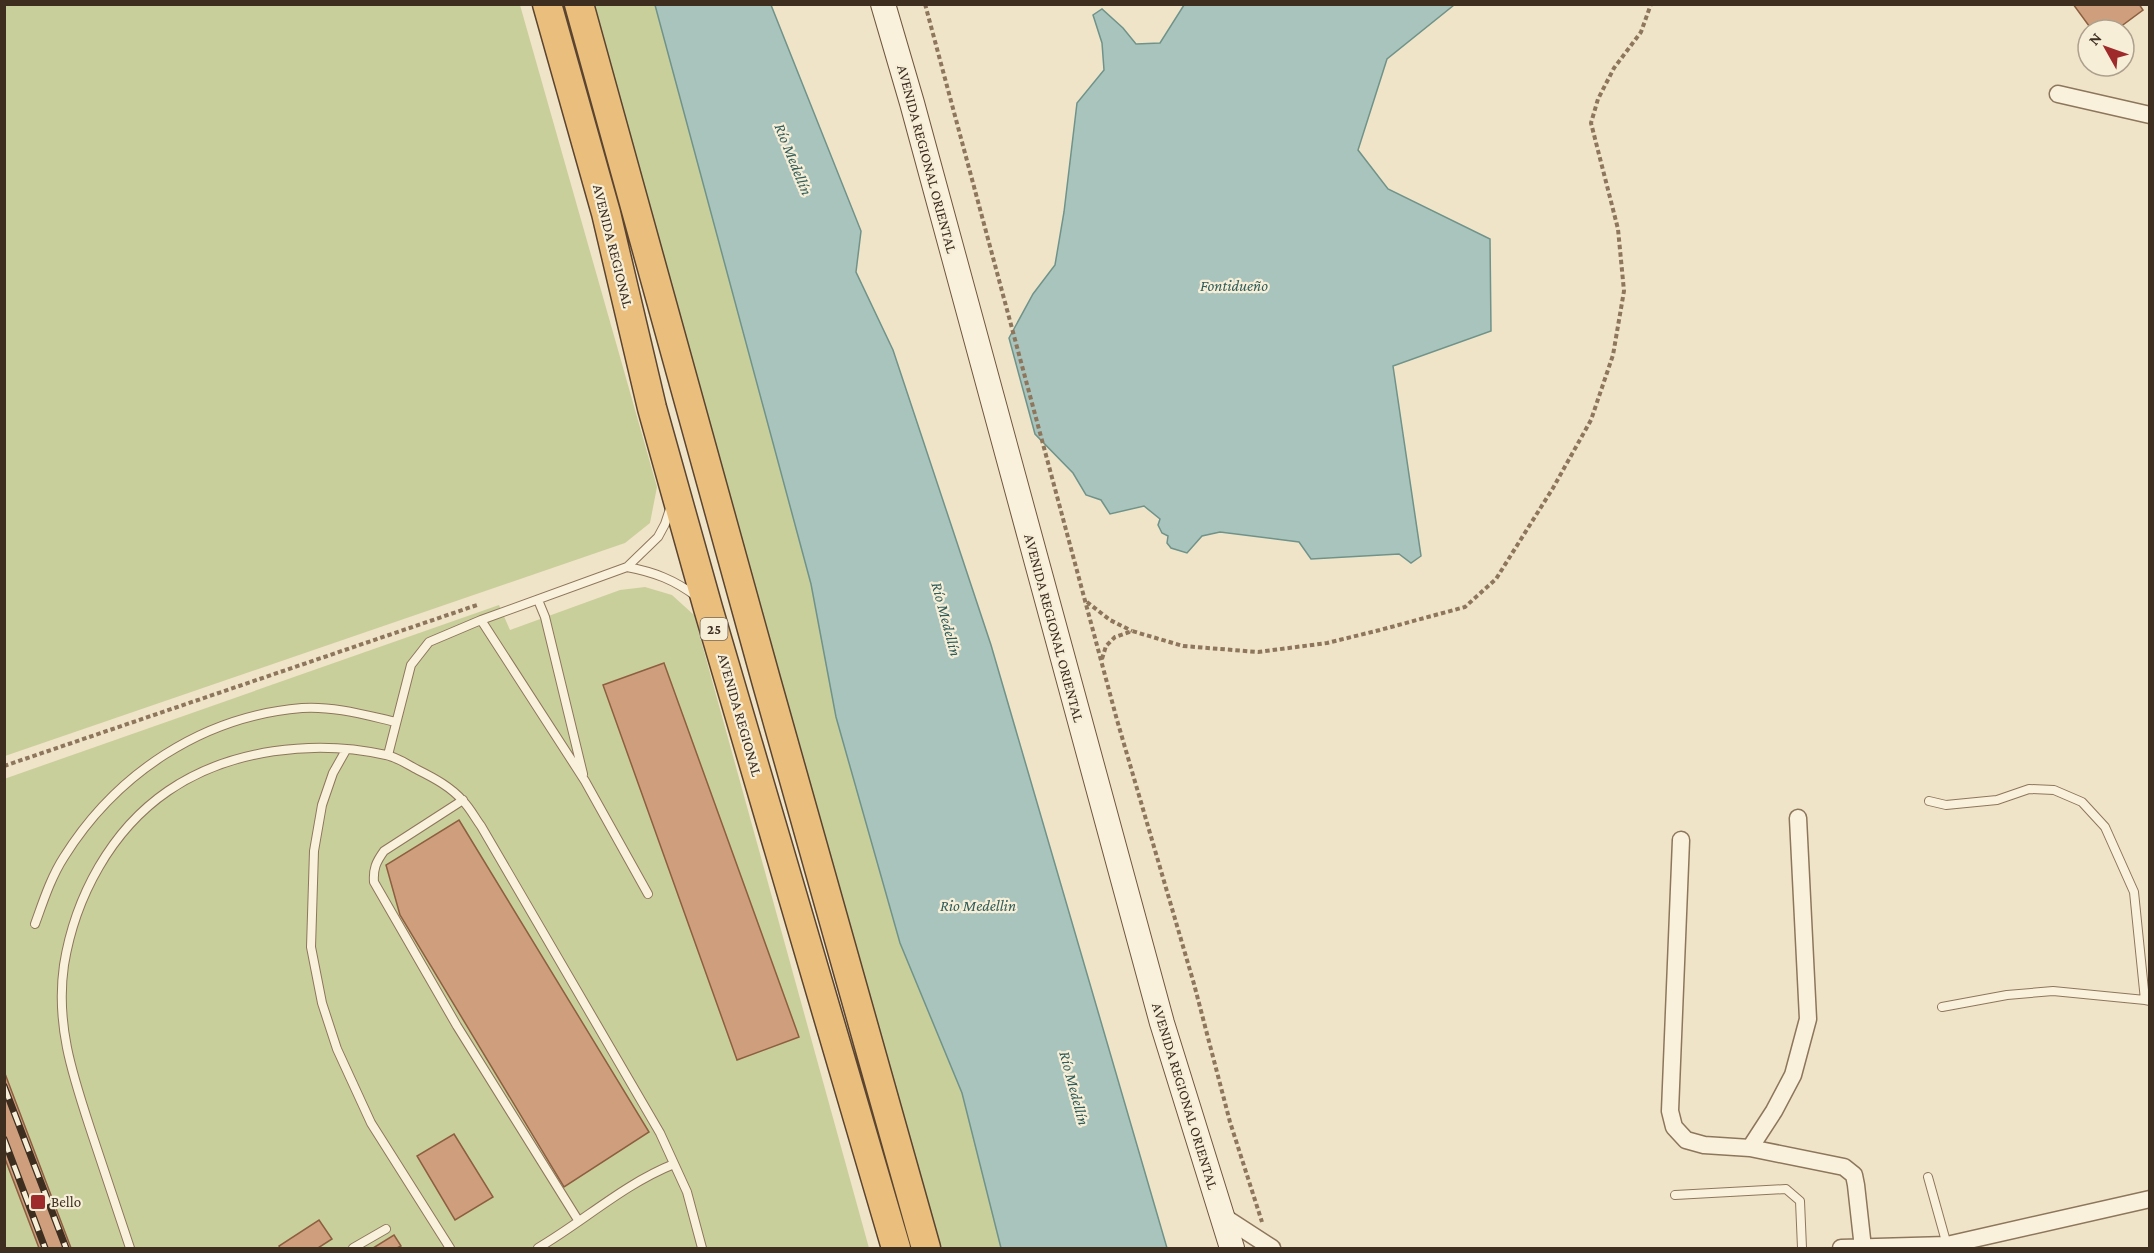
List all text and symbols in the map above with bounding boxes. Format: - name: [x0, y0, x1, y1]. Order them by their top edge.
- north arrow: [2076, 18, 2136, 78]
- text: N: [2085, 29, 2105, 48]
- street label: AVENIDA REGIONAL ORIENTAL: [894, 63, 960, 255]
- water label: Río Medellín: [771, 121, 816, 198]
- street label: AVENIDA REGIONAL: [590, 182, 636, 310]
- water label: Fontidueño: [1200, 277, 1268, 294]
- street label: AVENIDA REGIONAL ORIENTAL: [1021, 532, 1087, 724]
- water label: Río Medellín: [928, 580, 965, 658]
- road number: 25: [700, 618, 728, 640]
- street label: AVENIDA REGIONAL: [715, 652, 765, 779]
- water label: Rio Medellin: [940, 897, 1016, 914]
- street label: AVENIDA REGIONAL ORIENTAL: [1149, 1001, 1221, 1192]
- water label: Río Medellín: [1056, 1049, 1093, 1127]
- marker: Bello: [29, 1193, 47, 1211]
- place label: Bello: [51, 1194, 81, 1210]

